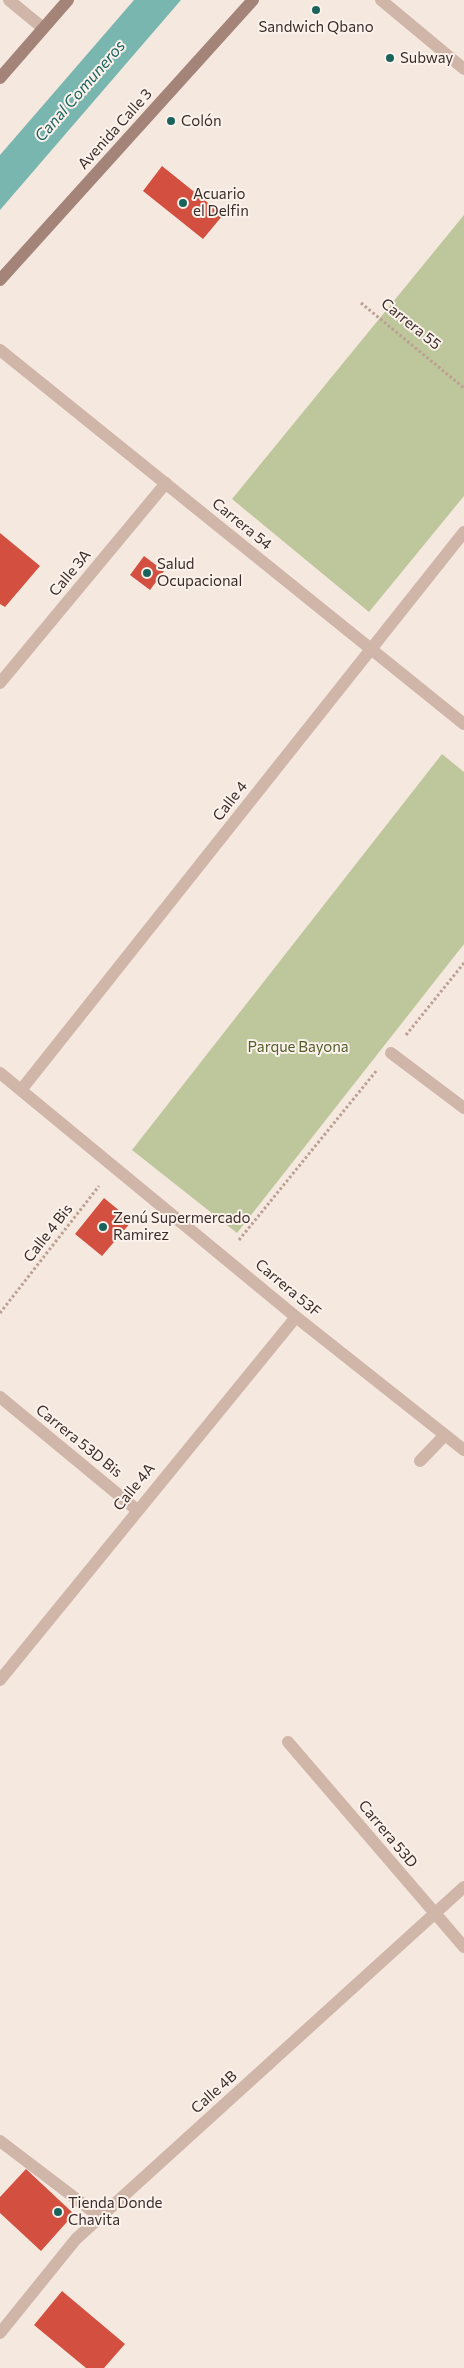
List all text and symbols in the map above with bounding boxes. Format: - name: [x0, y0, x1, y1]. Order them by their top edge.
- marker: Sandwich Qbano: [310, 4, 322, 16]
- place label: Sandwich Qbano: [258, 18, 374, 36]
- water label: Canal Comuneros: [31, 36, 129, 146]
- place label: Subway: [400, 49, 453, 67]
- marker: Subway: [384, 52, 396, 64]
- street label: Avenida Calle 3: [74, 85, 156, 173]
- place label: Colón: [181, 112, 222, 130]
- marker: Colón: [165, 115, 177, 127]
- place label: Acuario el Delfin: [193, 185, 249, 220]
- marker: Acuario el Delfin: [177, 197, 189, 209]
- street label: Carrera 55: [378, 294, 444, 354]
- street label: Carrera 54: [208, 494, 276, 554]
- street label: Calle 3A: [45, 546, 95, 600]
- place label: Salud Ocupacional: [157, 555, 242, 590]
- marker: Salud Ocupacional: [141, 567, 153, 579]
- street label: Calle 4: [209, 778, 251, 824]
- park label: Parque Bayona: [247, 1038, 349, 1056]
- street label: Calle 4 Bis: [20, 1200, 76, 1266]
- place label: Zenú Supermercado Ramirez: [113, 1209, 250, 1244]
- marker: Zenú Supermercado Ramirez: [97, 1221, 109, 1233]
- street label: Carrera 53F: [252, 1255, 324, 1321]
- street label: Carrera 53D Bis: [32, 1401, 126, 1481]
- street label: Calle 4A: [109, 1460, 159, 1514]
- street label: Carrera 53D: [355, 1797, 421, 1871]
- street label: Calle 4B: [187, 2067, 241, 2117]
- place label: Tienda Donde Chavita: [68, 2194, 163, 2229]
- marker: Tienda Donde Chavita: [52, 2206, 64, 2218]

